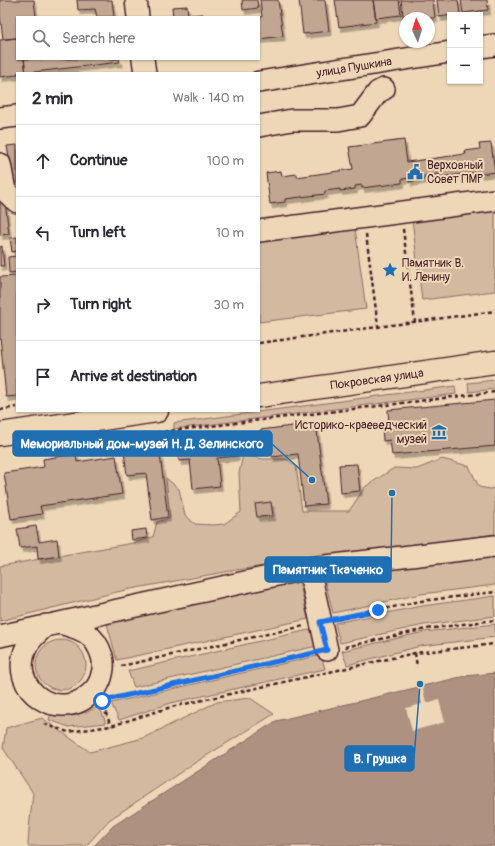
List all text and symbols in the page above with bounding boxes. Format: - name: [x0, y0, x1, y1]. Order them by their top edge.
- north arrow: [399, 12, 435, 48]
- map controls: [447, 12, 483, 84]
- button: +: [447, 12, 483, 48]
- search box: [16, 16, 260, 60]
- icon: search: [30, 27, 52, 49]
- text: Search here: [62, 29, 135, 48]
- button: −: [447, 48, 483, 84]
- street label: улица Пушкина: [314, 54, 393, 81]
- text: 2 min: [32, 88, 73, 109]
- text: Walk · 140 m: [173, 90, 244, 106]
- icon: ahead: [32, 150, 54, 172]
- text: Continue: [70, 151, 128, 170]
- text: 100 m: [207, 153, 244, 169]
- place label: Верховный Совет ПМР: [427, 158, 483, 187]
- public building icon: Верховный Совет ПМР: [406, 163, 424, 181]
- icon: left: [32, 222, 54, 244]
- text: Turn left: [70, 223, 126, 242]
- text: 10 m: [216, 225, 244, 241]
- place label: Памятник В. И. Ленину: [402, 256, 464, 285]
- place icon: Памятник В. И. Ленину: [381, 261, 399, 279]
- icon: right: [32, 294, 54, 316]
- text: Turn right: [70, 295, 131, 314]
- text: 30 m: [214, 297, 244, 313]
- street label: Покровская улица: [330, 365, 425, 393]
- icon: arrive: [32, 366, 54, 388]
- text: Arrive at destination: [70, 367, 197, 386]
- place label: Историко-краеведческий музей: [295, 418, 427, 447]
- museum icon: Историко-краеведческий музей: [430, 423, 448, 441]
- callout: Мемориальный дом-музей Н. Д. Зелинского: [13, 431, 272, 456]
- text: Мемориальный дом-музей Н. Д. Зелинского: [20, 436, 264, 452]
- callout: Памятник Ткаченко: [265, 557, 391, 582]
- text: Памятник Ткаченко: [273, 562, 383, 578]
- route end: [369, 601, 387, 619]
- route start: [93, 692, 111, 710]
- callout: В. Грушка: [345, 746, 414, 771]
- text: В. Грушка: [354, 751, 406, 767]

